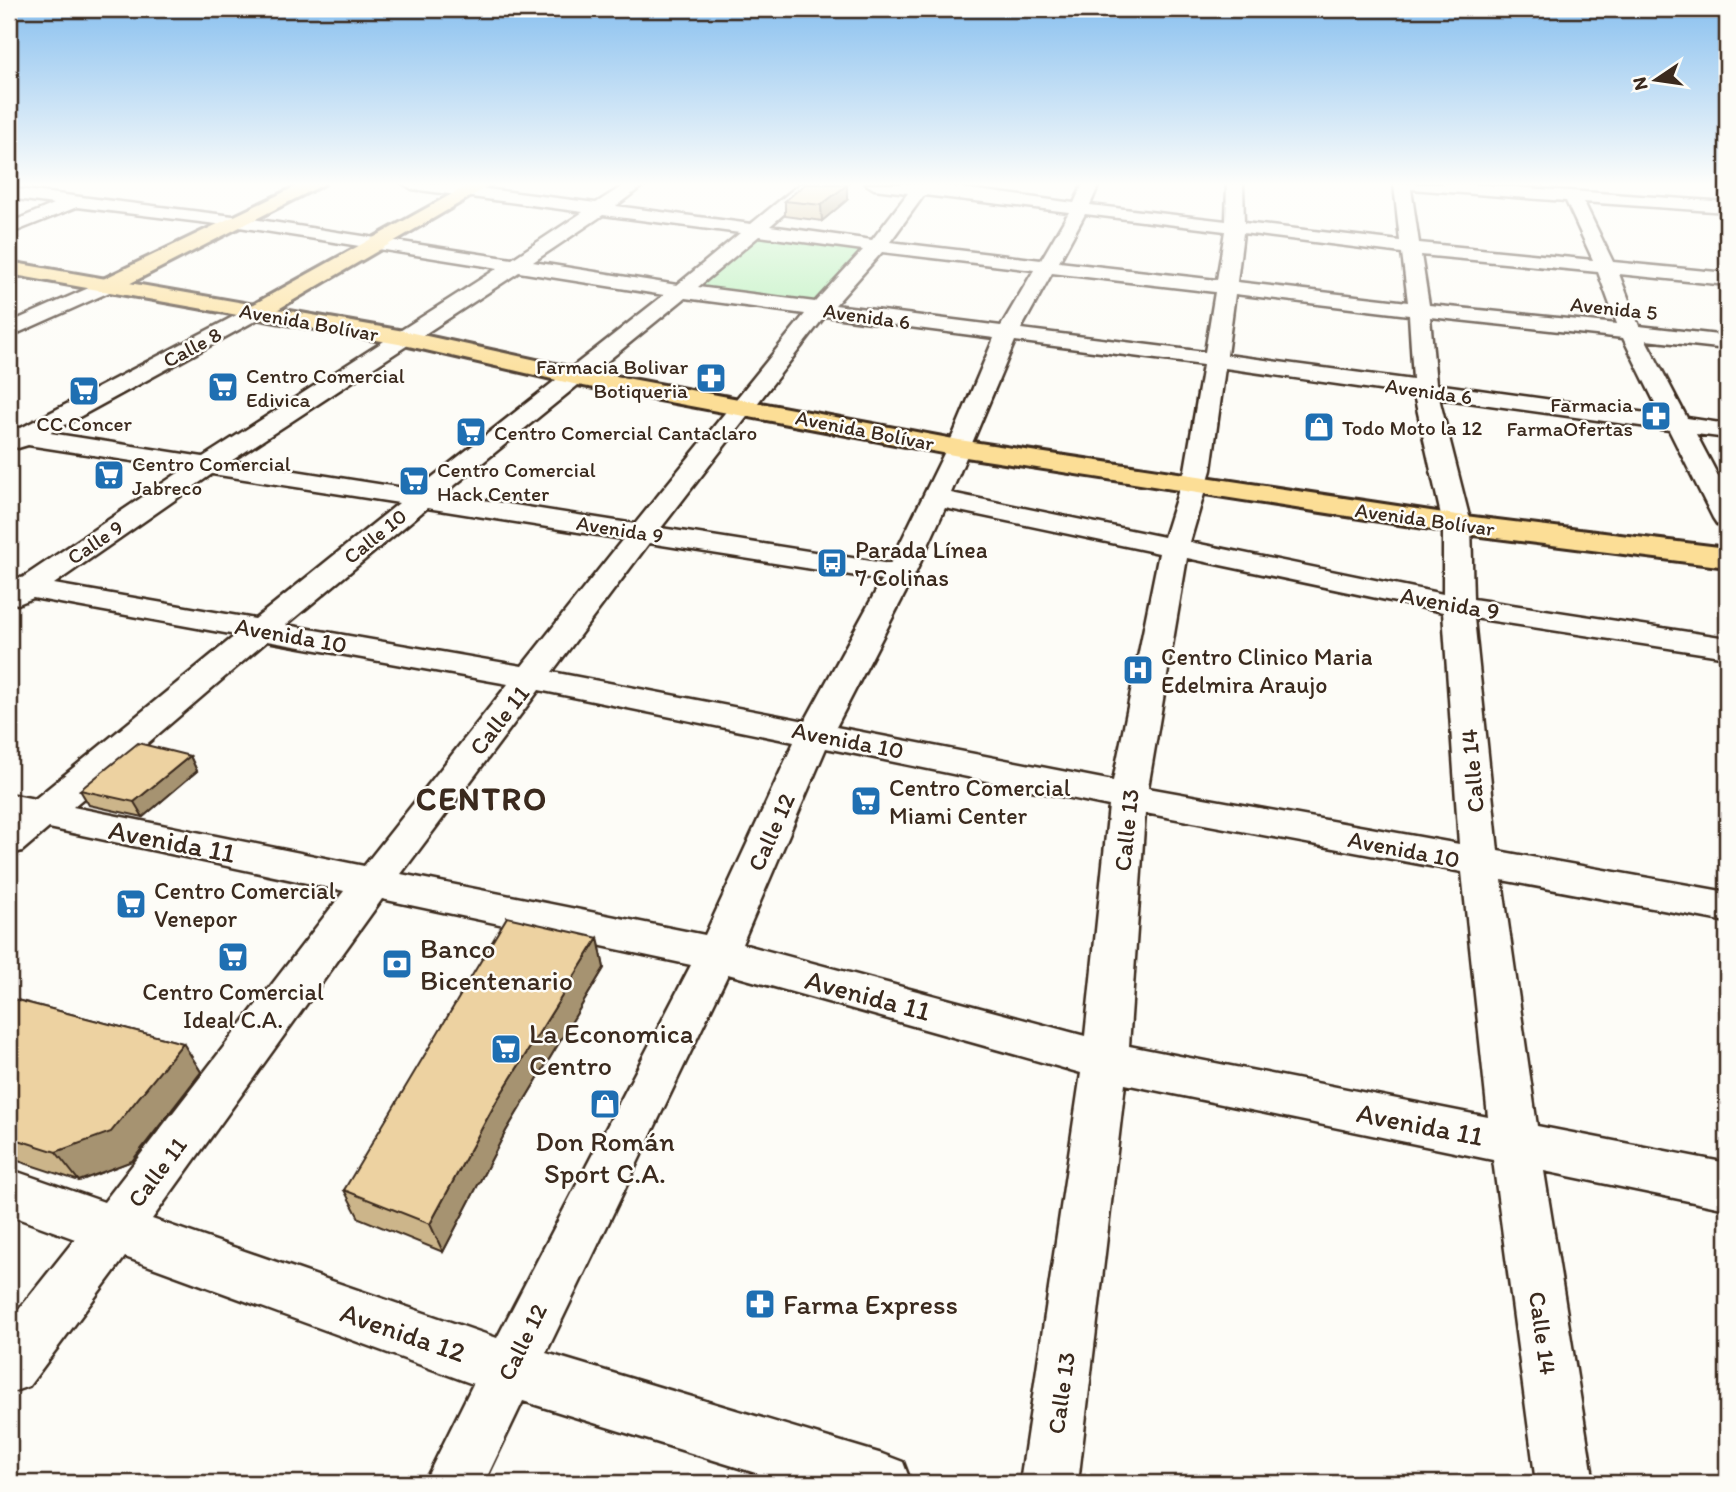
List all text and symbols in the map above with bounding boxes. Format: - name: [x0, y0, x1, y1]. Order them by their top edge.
- north arrow: [1620, 46, 1690, 116]
- text: N: [1627, 75, 1653, 93]
- street label: Avenida 5: [1569, 291, 1659, 325]
- street label: Avenida Bolívar: [238, 297, 381, 347]
- street label: Avenida 6: [822, 298, 912, 334]
- street label: Calle 8: [159, 321, 225, 373]
- place label: Farmacia Bolivar Botiqueria: [536, 354, 689, 403]
- pharmacy icon: Farmacia Bolivar Botiqueria: [694, 361, 728, 395]
- place label: Centro Comercial Edivica: [246, 363, 405, 412]
- supermarket icon: Centro Comercial Edivica: [206, 370, 240, 404]
- street label: Avenida 6: [1384, 373, 1474, 409]
- supermarket icon: CC Concer: [67, 374, 101, 408]
- place label: Farmacia FarmaOfertas: [1507, 392, 1633, 441]
- pharmacy icon: Farmacia FarmaOfertas: [1639, 399, 1673, 433]
- street label: Avenida Bolívar: [794, 404, 937, 456]
- shop icon: Todo Moto la 12: [1302, 410, 1336, 444]
- place label: CC Concer: [36, 411, 133, 436]
- supermarket icon: Centro Comercial Cantaclaro: [454, 415, 488, 449]
- place label: Todo Moto la 12: [1342, 415, 1482, 440]
- place label: Centro Comercial Cantaclaro: [494, 420, 757, 445]
- place label: Centro Comercial Jabreco: [132, 451, 291, 500]
- place label: Centro Comercial Hack Center: [437, 457, 596, 506]
- supermarket icon: Centro Comercial Jabreco: [92, 458, 126, 492]
- supermarket icon: Centro Comercial Hack Center: [397, 464, 431, 498]
- street label: Avenida Bolívar: [1354, 497, 1497, 541]
- street label: Calle 10: [338, 503, 412, 569]
- street label: Avenida 9: [575, 510, 665, 548]
- street label: Calle 9: [62, 514, 128, 570]
- place label: Parada Línea 7 Colinas: [855, 535, 988, 592]
- bus stop icon: Parada Línea 7 Colinas: [815, 546, 849, 580]
- street label: Avenida 9: [1398, 580, 1502, 626]
- street label: Avenida 10: [233, 611, 349, 659]
- place label: Centro Clinico Maria Edelmira Araujo: [1161, 642, 1373, 699]
- hospital icon: Centro Clinico Maria Edelmira Araujo: [1121, 653, 1155, 687]
- street label: Calle 11: [463, 679, 535, 761]
- street label: Avenida 10: [790, 715, 906, 765]
- street label: Calle 14: [1454, 728, 1490, 814]
- place label: Centro Comercial Miami Center: [889, 773, 1071, 830]
- district label: CENTRO: [416, 780, 548, 818]
- supermarket icon: Centro Comercial Miami Center: [849, 784, 883, 818]
- street label: Calle 13: [1107, 787, 1145, 873]
- street label: Calle 12: [741, 788, 801, 875]
- street label: Avenida 11: [106, 812, 238, 870]
- street label: Avenida 10: [1346, 824, 1462, 874]
- place label: Centro Comercial Venepor: [154, 876, 336, 933]
- supermarket icon: Centro Comercial Venepor: [114, 887, 148, 921]
- place label: Banco Bicentenario: [420, 931, 573, 997]
- supermarket icon: Centro Comercial Ideal C.A.: [216, 940, 250, 974]
- bank icon: Banco Bicentenario: [380, 947, 414, 981]
- street label: Avenida 11: [802, 962, 934, 1028]
- place label: Centro Comercial Ideal C.A.: [142, 977, 324, 1034]
- place label: La Economica Centro: [529, 1016, 694, 1082]
- supermarket icon: La Economica Centro: [489, 1032, 523, 1066]
- shop icon: Don Román Sport C.A.: [588, 1087, 622, 1121]
- street label: Avenida 11: [1354, 1095, 1486, 1153]
- place label: Don Román Sport C.A.: [535, 1124, 675, 1190]
- street label: Calle 11: [121, 1131, 193, 1213]
- pharmacy icon: Farma Express: [743, 1287, 777, 1321]
- place label: Farma Express: [783, 1287, 958, 1321]
- street label: Calle 14: [1523, 1289, 1563, 1377]
- street label: Avenida 12: [336, 1295, 470, 1369]
- street label: Calle 12: [491, 1298, 553, 1385]
- street label: Calle 13: [1041, 1350, 1081, 1436]

